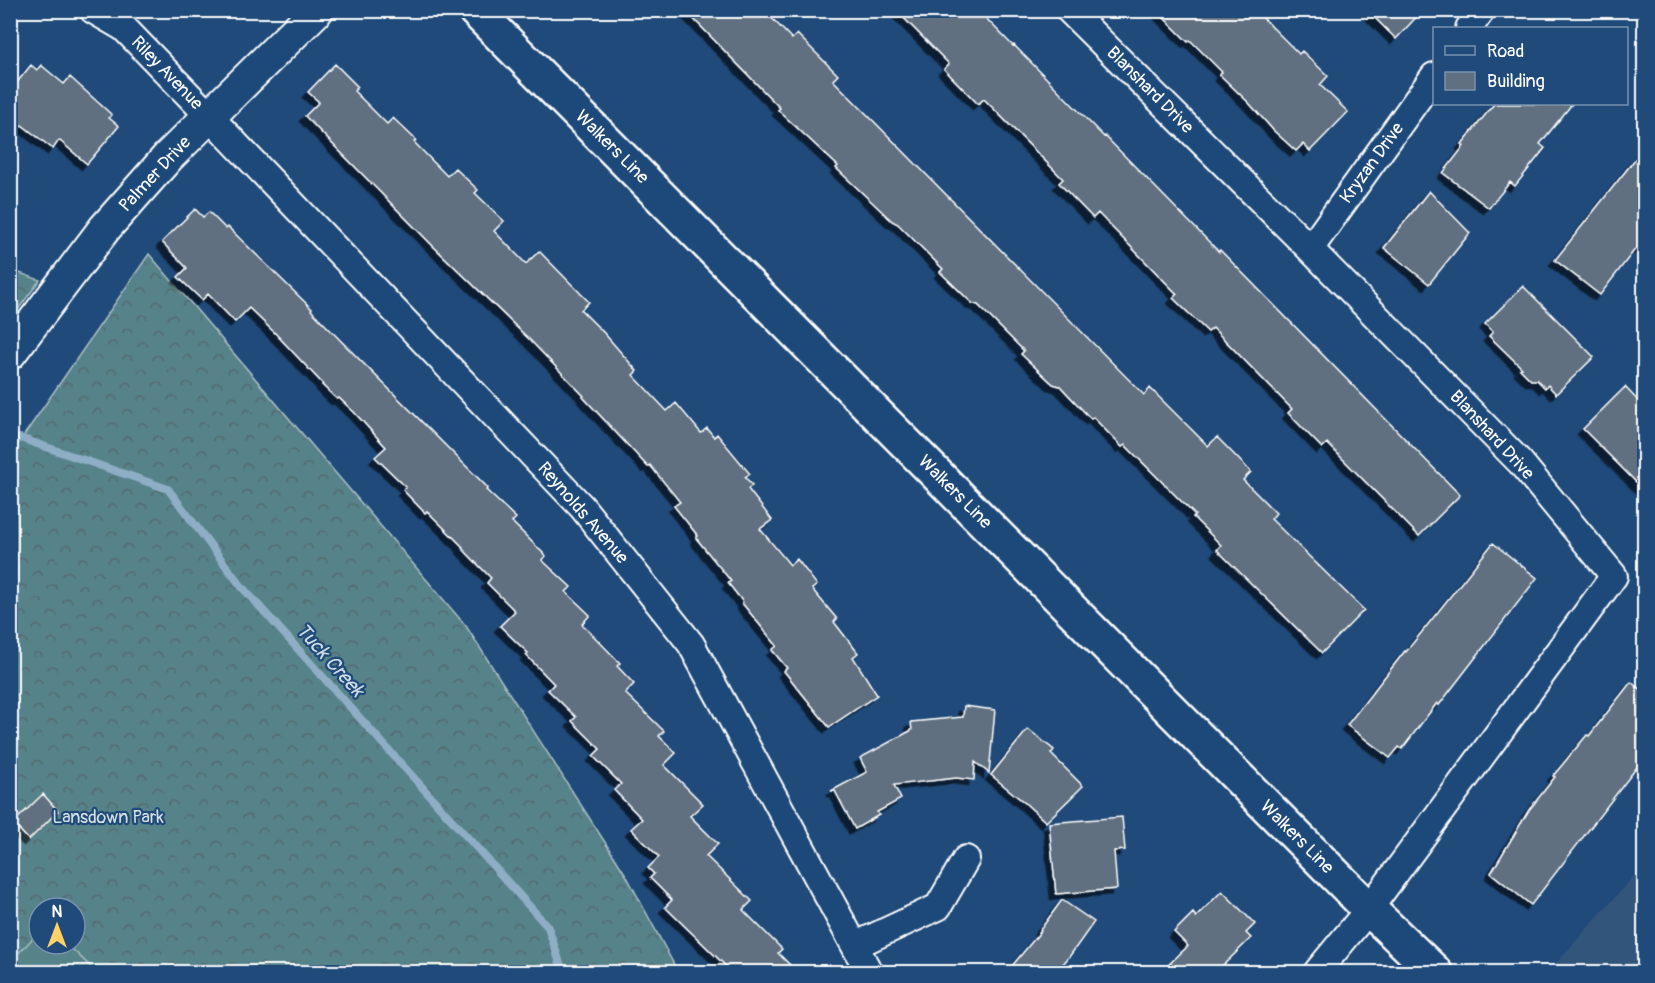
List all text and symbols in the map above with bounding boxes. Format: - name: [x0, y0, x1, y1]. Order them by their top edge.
- legend: [1433, 27, 1628, 105]
- street label: Riley Avenue: [126, 31, 208, 115]
- text: Road: [1487, 40, 1524, 63]
- street label: Blanshard Drive: [1101, 41, 1199, 139]
- text: Building: [1487, 70, 1545, 93]
- street label: Walkers Line: [570, 105, 654, 189]
- street label: Kryzan Drive: [1335, 118, 1409, 208]
- street label: Palmer Drive: [114, 131, 196, 217]
- street label: Blanshard Drive: [1445, 385, 1539, 485]
- street label: Walkers Line: [913, 450, 997, 534]
- street label: Reynolds Avenue: [532, 457, 634, 569]
- water label: Tuck Creek: [290, 618, 371, 703]
- street label: Walkers Line: [1255, 795, 1339, 879]
- park label: Lansdown Park: [52, 806, 164, 829]
- north arrow: [27, 896, 87, 956]
- text: N: [52, 902, 63, 922]

